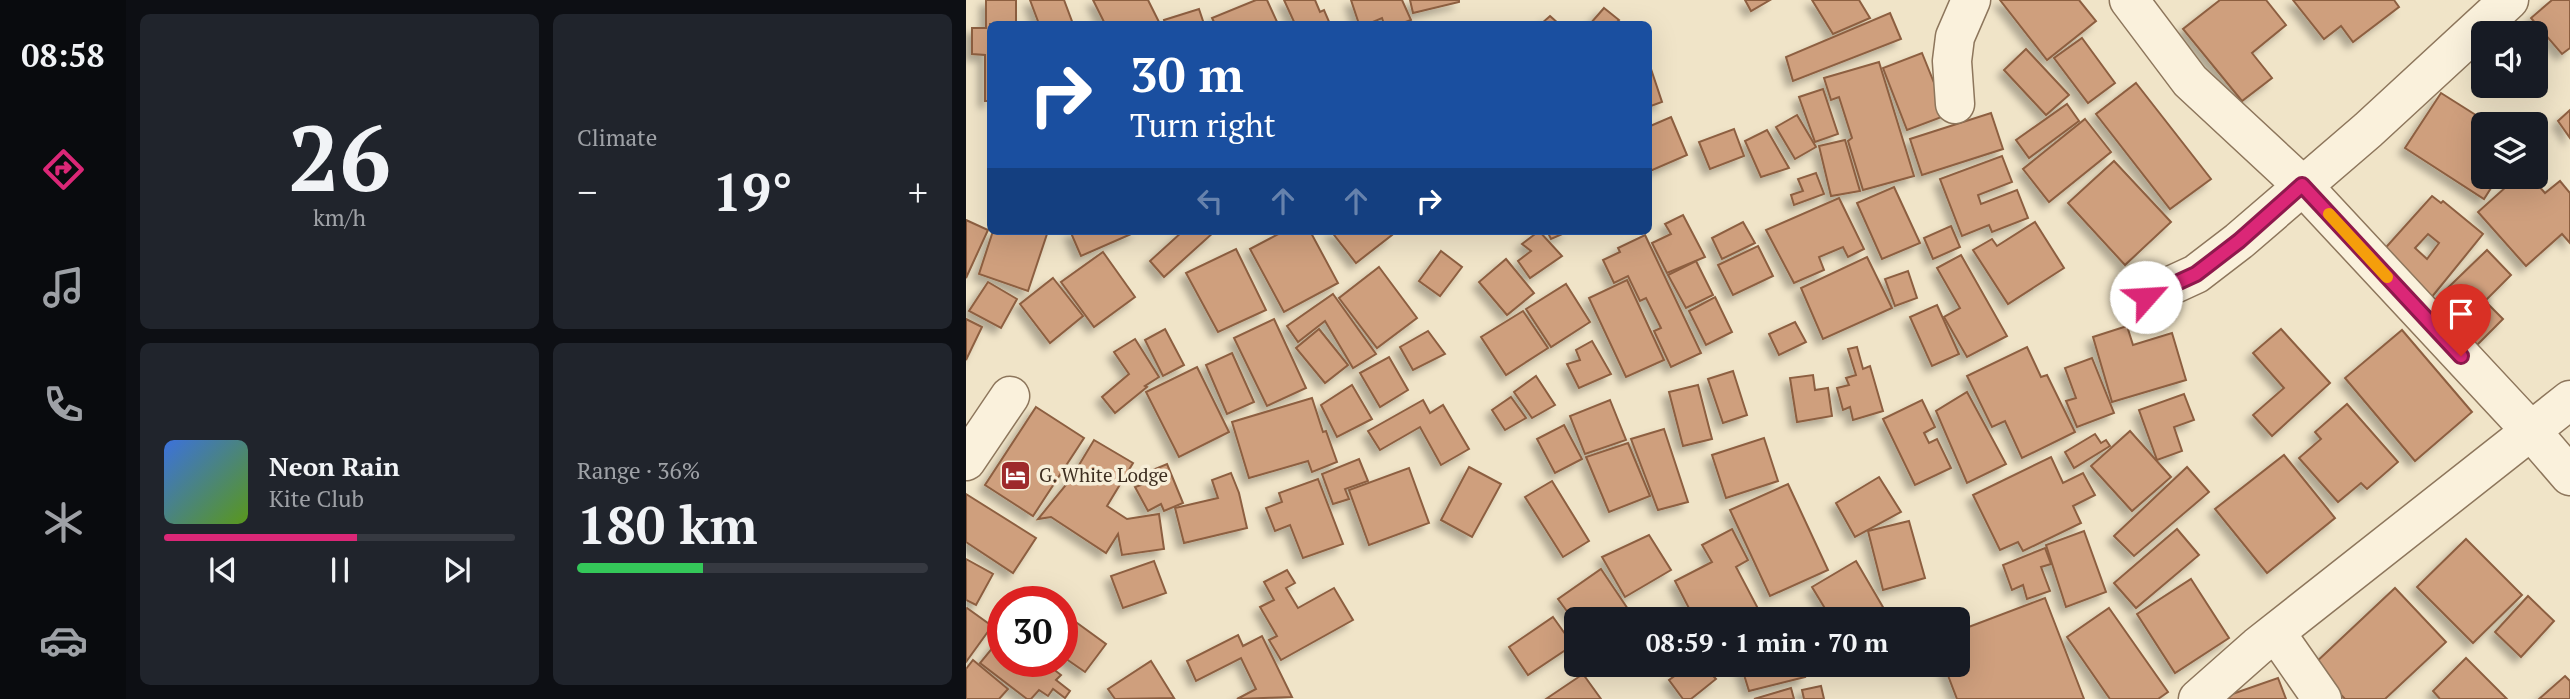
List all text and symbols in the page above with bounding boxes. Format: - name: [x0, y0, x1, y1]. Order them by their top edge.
- map controls: [2471, 21, 2548, 189]
- button: sound: [2471, 21, 2548, 98]
- text: 08:58: [21, 34, 105, 76]
- text: 30 m: [1130, 41, 1244, 106]
- icon: right: [1015, 49, 1106, 140]
- text: 26: [288, 96, 391, 217]
- text: Turn right: [1130, 104, 1276, 146]
- button: layers: [2471, 112, 2548, 189]
- text: Climate: [577, 122, 657, 153]
- icon: directions: [39, 145, 88, 194]
- text: 19°: [712, 157, 793, 226]
- text: −: [577, 167, 597, 217]
- text: +: [908, 167, 928, 217]
- icon: left: [1191, 182, 1229, 220]
- icon: ahead: [1264, 182, 1302, 220]
- icon: ahead: [1337, 182, 1375, 220]
- icon: right: [1410, 182, 1448, 220]
- text: km/h: [313, 202, 366, 233]
- position arrow: [2109, 260, 2183, 334]
- icon: music: [39, 263, 88, 312]
- pin: [2431, 284, 2491, 356]
- icon: arrive: [2442, 295, 2480, 333]
- icon: phone: [39, 380, 88, 429]
- text: Neon Rain: [269, 449, 400, 483]
- text: Range · 36%: [577, 455, 700, 486]
- hotel icon: G. White Lodge: [999, 458, 1033, 492]
- place label: G. White Lodge: [1039, 462, 1168, 487]
- text: Kite Club: [269, 483, 364, 514]
- text: 180 km: [577, 490, 758, 559]
- icon: climate: [39, 498, 88, 547]
- icon: previous: [204, 551, 242, 589]
- icon: pause: [321, 551, 359, 589]
- icon: next: [438, 551, 476, 589]
- speed limit sign: 30: [987, 586, 1078, 677]
- icon: car: [39, 616, 88, 665]
- text: 08:59 · 1 min · 70 m: [1646, 625, 1888, 659]

